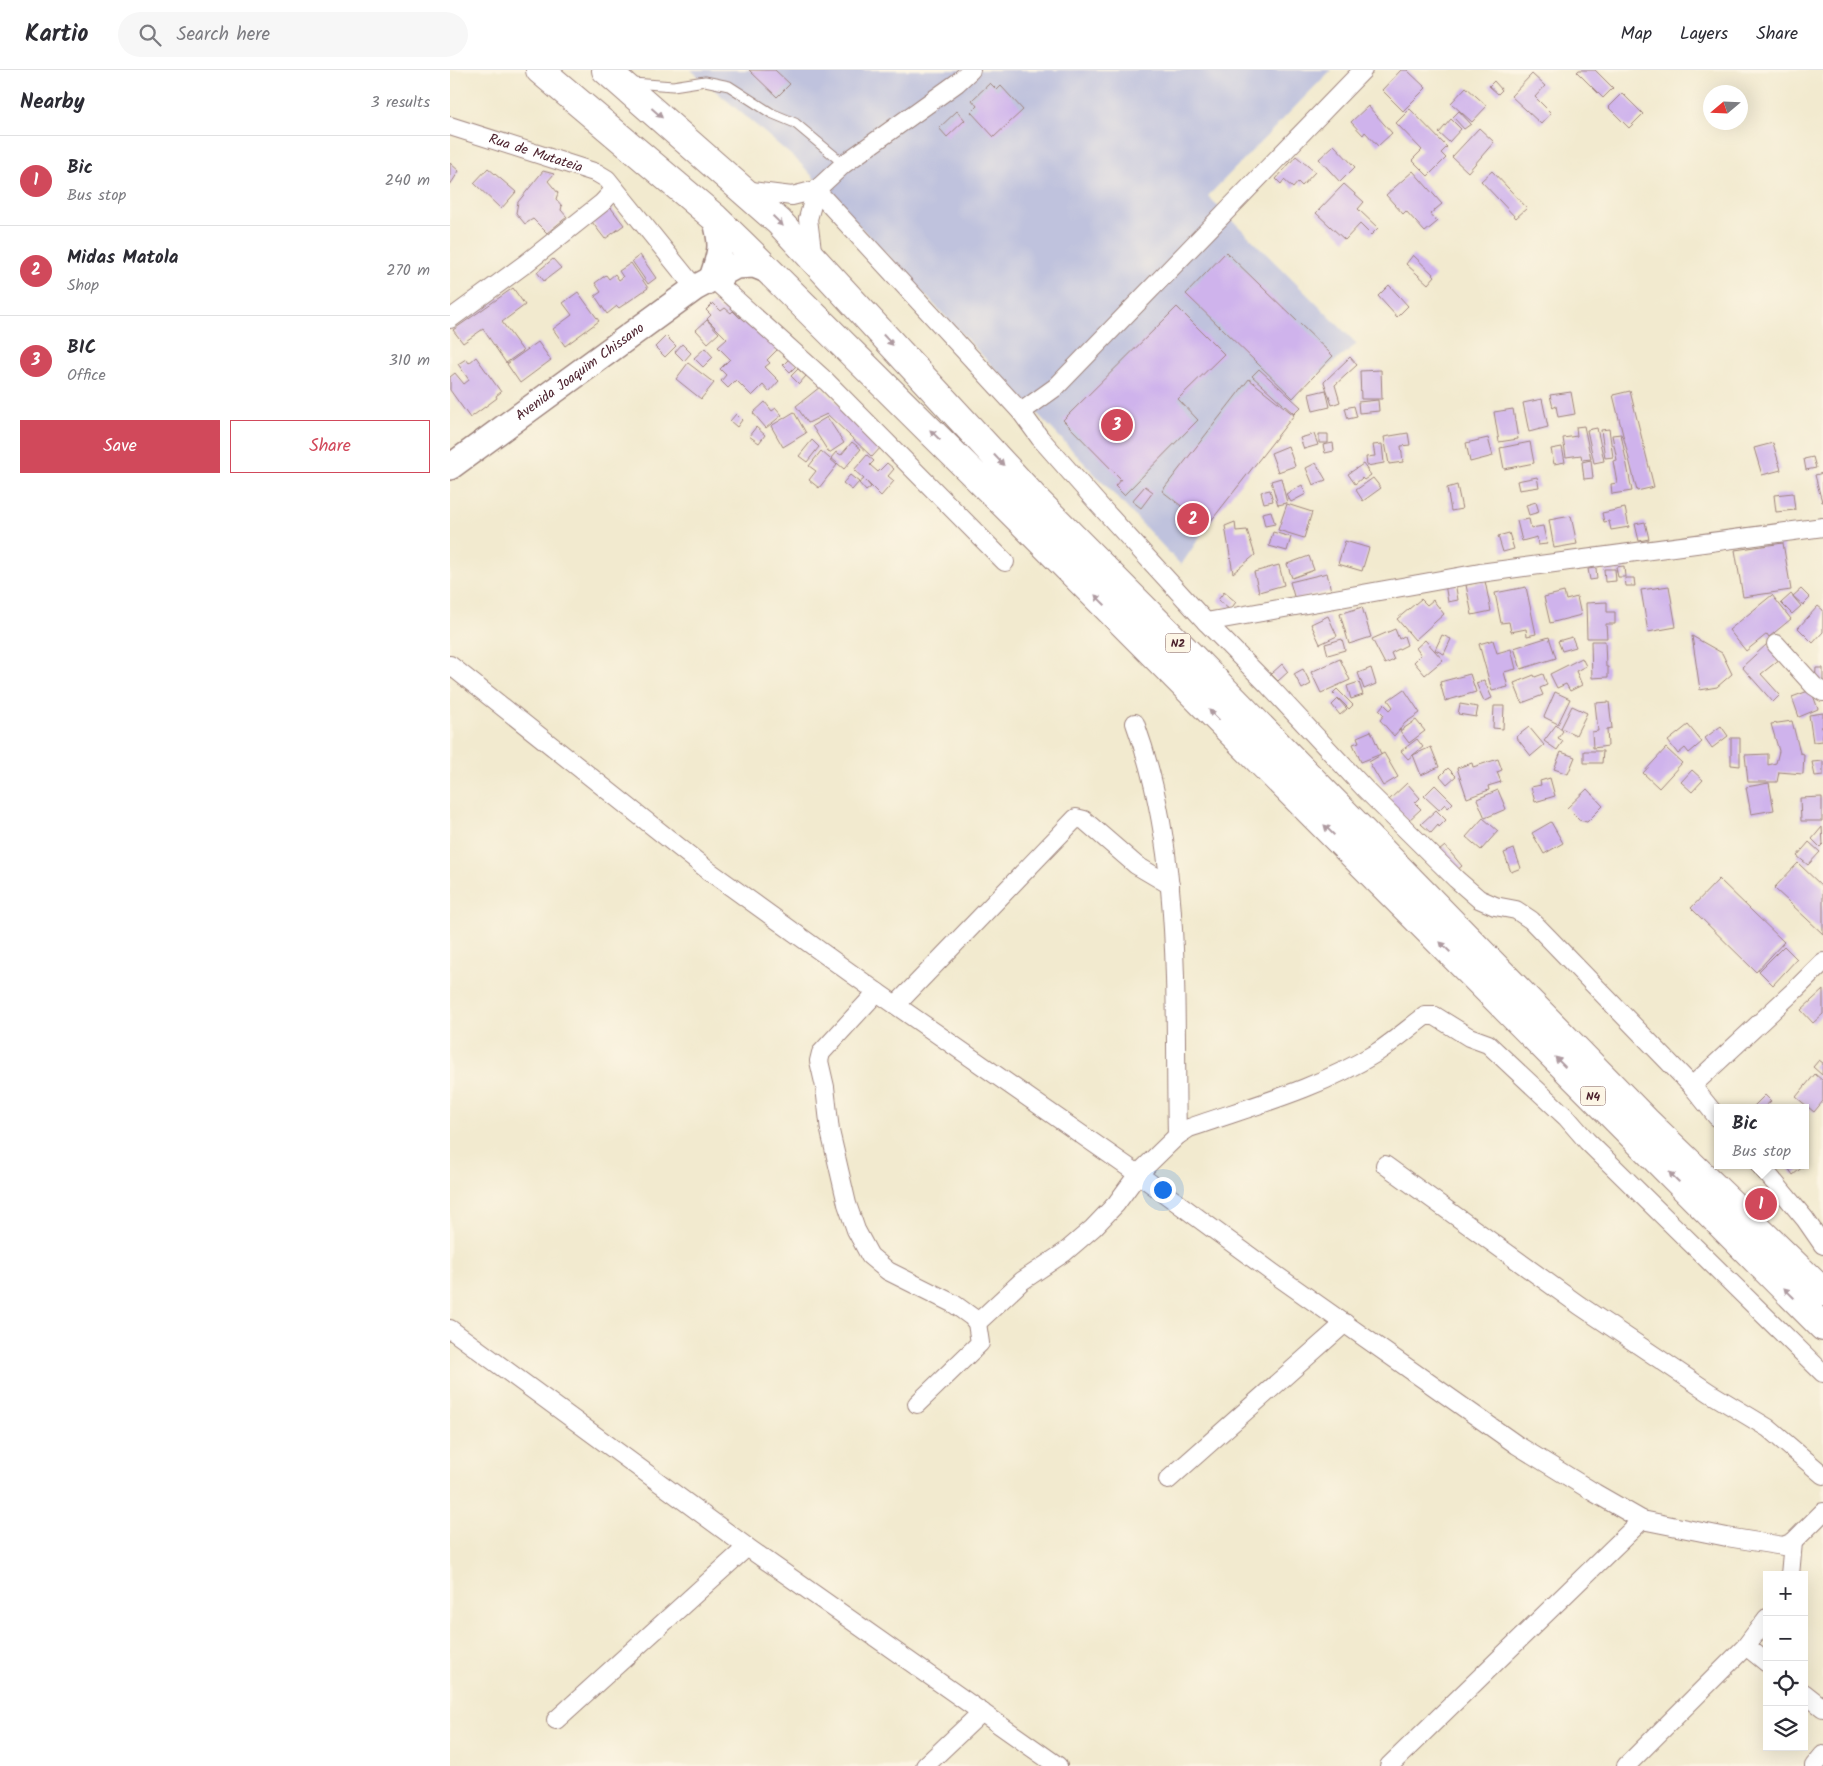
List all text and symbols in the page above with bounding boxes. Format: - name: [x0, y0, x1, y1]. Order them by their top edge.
- search box: [118, 12, 468, 57]
- text: Kartio: [25, 15, 88, 54]
- text: Search here: [176, 20, 270, 50]
- text: Map: [1621, 20, 1652, 49]
- text: Layers: [1680, 20, 1728, 49]
- text: Share: [1756, 20, 1798, 49]
- icon: search: [136, 21, 164, 49]
- north arrow: [1703, 85, 1748, 130]
- text: Nearby: [20, 86, 85, 119]
- text: 3 results: [371, 90, 430, 115]
- one-way arrow: [650, 107, 662, 119]
- street label: Rua de Mutateia: [486, 128, 586, 179]
- text: Bic: [67, 153, 93, 183]
- text: 1: [34, 168, 38, 193]
- text: 240 m: [385, 168, 430, 193]
- text: Bus stop: [67, 183, 126, 208]
- one-way arrow: [771, 215, 783, 227]
- text: Midas Matola: [67, 243, 178, 273]
- text: 2: [31, 258, 41, 283]
- text: 270 m: [386, 258, 430, 283]
- text: Shop: [67, 273, 99, 298]
- street label: Avenida Joaquim Chissano: [511, 317, 649, 427]
- text: BIC: [67, 333, 96, 363]
- one-way arrow: [882, 334, 894, 346]
- text: 3: [32, 348, 40, 373]
- text: 310 m: [389, 348, 430, 373]
- text: Office: [67, 363, 106, 388]
- pin: 3: [1101, 406, 1133, 444]
- button: Save: [20, 420, 220, 473]
- button: Share: [230, 420, 430, 473]
- one-way arrow: [929, 430, 941, 442]
- one-way arrow: [993, 453, 1005, 465]
- pin: 2: [1177, 500, 1209, 538]
- one-way arrow: [1094, 594, 1106, 606]
- road number: N2: [1166, 634, 1190, 652]
- one-way arrow: [1208, 709, 1220, 721]
- one-way arrow: [1323, 824, 1335, 836]
- one-way arrow: [1439, 941, 1451, 953]
- one-way arrow: [1554, 1056, 1566, 1068]
- road number: N4: [1580, 1086, 1606, 1106]
- popup: [1714, 1104, 1809, 1169]
- text: Bic: [1732, 1109, 1758, 1139]
- text: Bus stop: [1732, 1139, 1791, 1164]
- one-way arrow: [1668, 1172, 1680, 1184]
- your location: [1150, 1177, 1176, 1203]
- pin: 1: [1745, 1185, 1777, 1223]
- one-way arrow: [1783, 1287, 1795, 1299]
- map controls: [1763, 1571, 1808, 1751]
- button: +: [1763, 1571, 1808, 1616]
- button: −: [1763, 1616, 1808, 1661]
- button: locate: [1763, 1661, 1808, 1706]
- button: layers: [1763, 1706, 1808, 1751]

